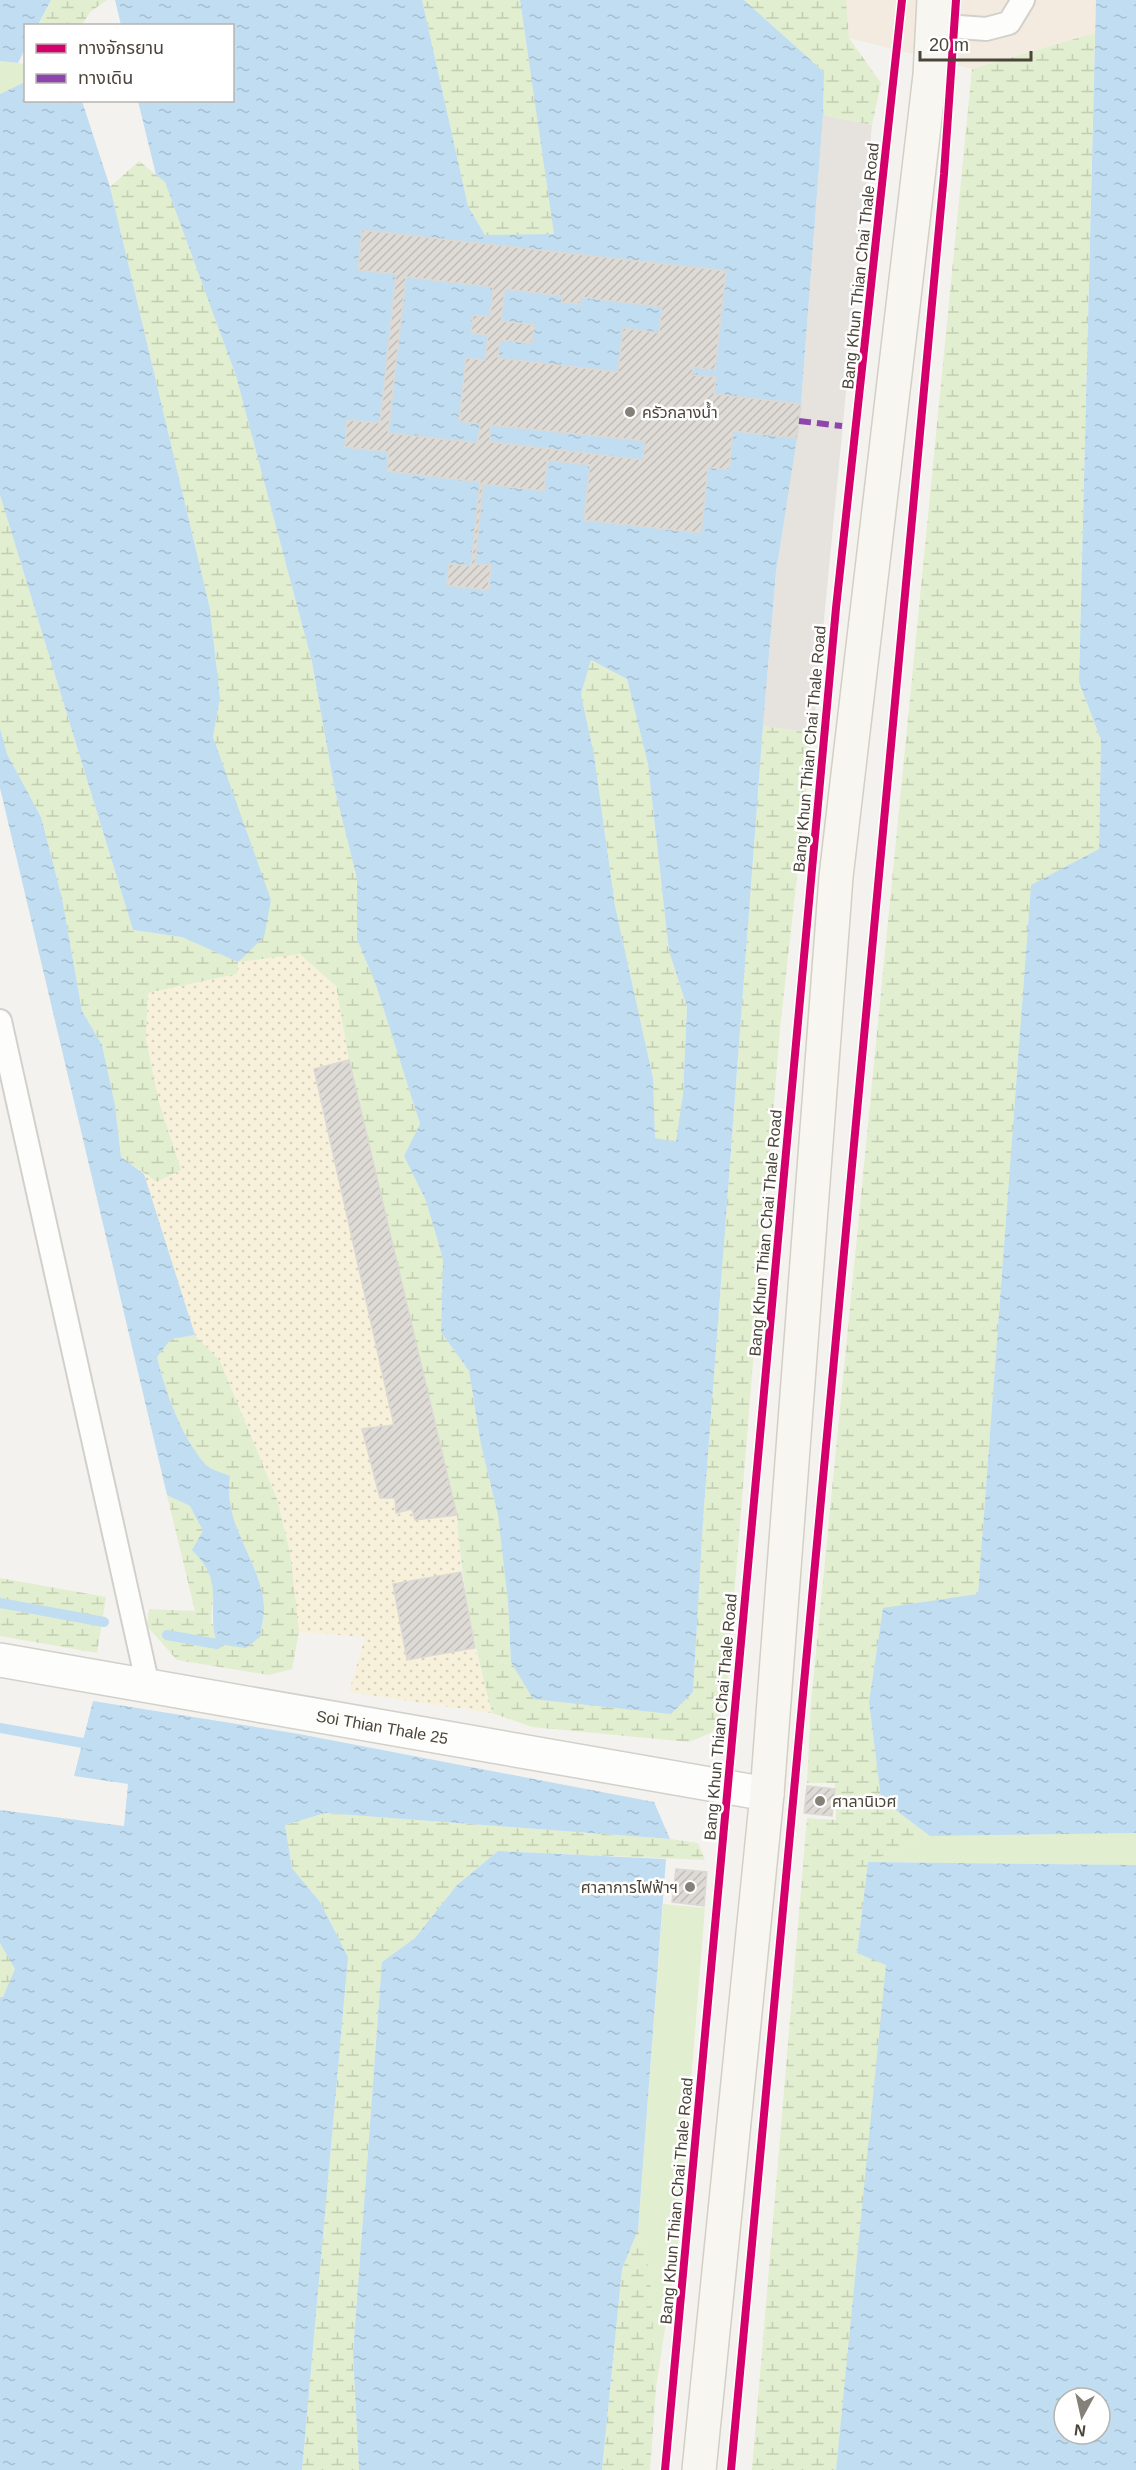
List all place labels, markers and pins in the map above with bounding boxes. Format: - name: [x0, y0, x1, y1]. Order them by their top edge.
- place label: ครัวกลางน้ำ: [642, 401, 718, 421]
- marker: ครัวกลางน้ำ: [623, 405, 637, 419]
- place label: ศาลานิเวศ: [832, 1793, 896, 1810]
- marker: ศาลานิเวศ: [813, 1794, 827, 1808]
- place label: ศาลาการไฟฟ้าฯ: [581, 1879, 678, 1896]
- marker: ศาลาการไฟฟ้าฯ: [683, 1880, 697, 1894]

